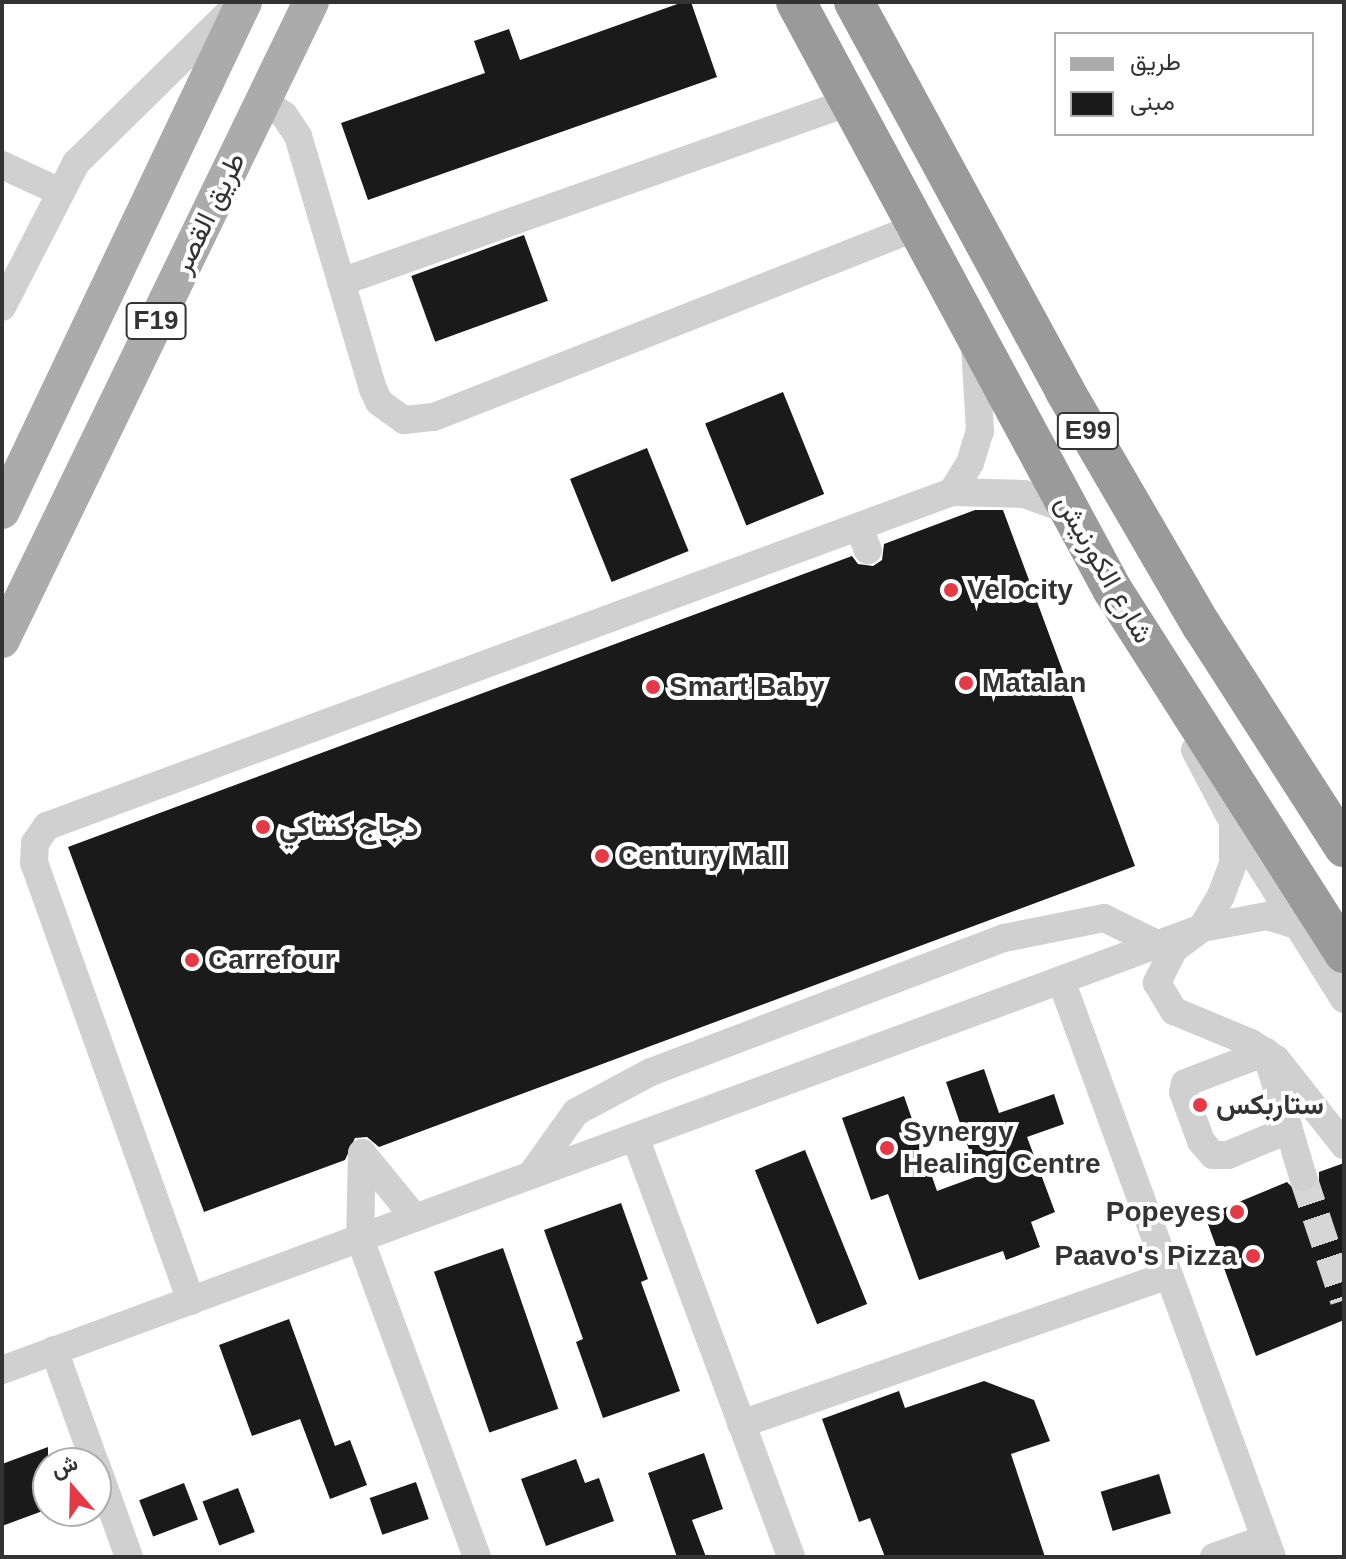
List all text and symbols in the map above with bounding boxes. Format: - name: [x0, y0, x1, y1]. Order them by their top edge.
- legend: [1054, 32, 1314, 136]
- text: طريق: [1130, 48, 1181, 75]
- text: مبنى: [1130, 88, 1175, 115]
- street label: طريق القصر: [165, 147, 253, 279]
- road number: F19: [124, 299, 188, 343]
- road number: E99: [1056, 409, 1120, 453]
- street label: شارع الكورنيش: [1048, 489, 1160, 649]
- place label: Velocity: [967, 573, 1073, 607]
- marker: Velocity: [942, 581, 960, 599]
- place label: Matalan: [982, 666, 1086, 700]
- place label: Smart Baby: [669, 670, 825, 704]
- marker: Matalan: [957, 674, 975, 692]
- marker: Smart Baby: [644, 678, 662, 696]
- place label: دجاج كنتاكي: [279, 810, 418, 844]
- marker: دجاج كنتاكي: [254, 818, 272, 836]
- place label: Century Mall: [618, 839, 786, 873]
- marker: Century Mall: [593, 847, 611, 865]
- place label: Carrefour: [208, 943, 336, 977]
- marker: Carrefour: [183, 951, 201, 969]
- place label: ستاربكس: [1216, 1088, 1324, 1122]
- marker: ستاربكس: [1191, 1096, 1209, 1114]
- place label: Synergy Healing Centre: [903, 1115, 1101, 1181]
- marker: Synergy Healing Centre: [878, 1139, 896, 1157]
- place label: Popeyes: [1106, 1195, 1221, 1229]
- marker: Popeyes: [1228, 1203, 1246, 1221]
- place label: Paavo's Pizza: [1054, 1239, 1237, 1273]
- marker: Paavo's Pizza: [1244, 1247, 1262, 1265]
- north arrow: [32, 1447, 112, 1527]
- text: ش: [48, 1450, 81, 1482]

